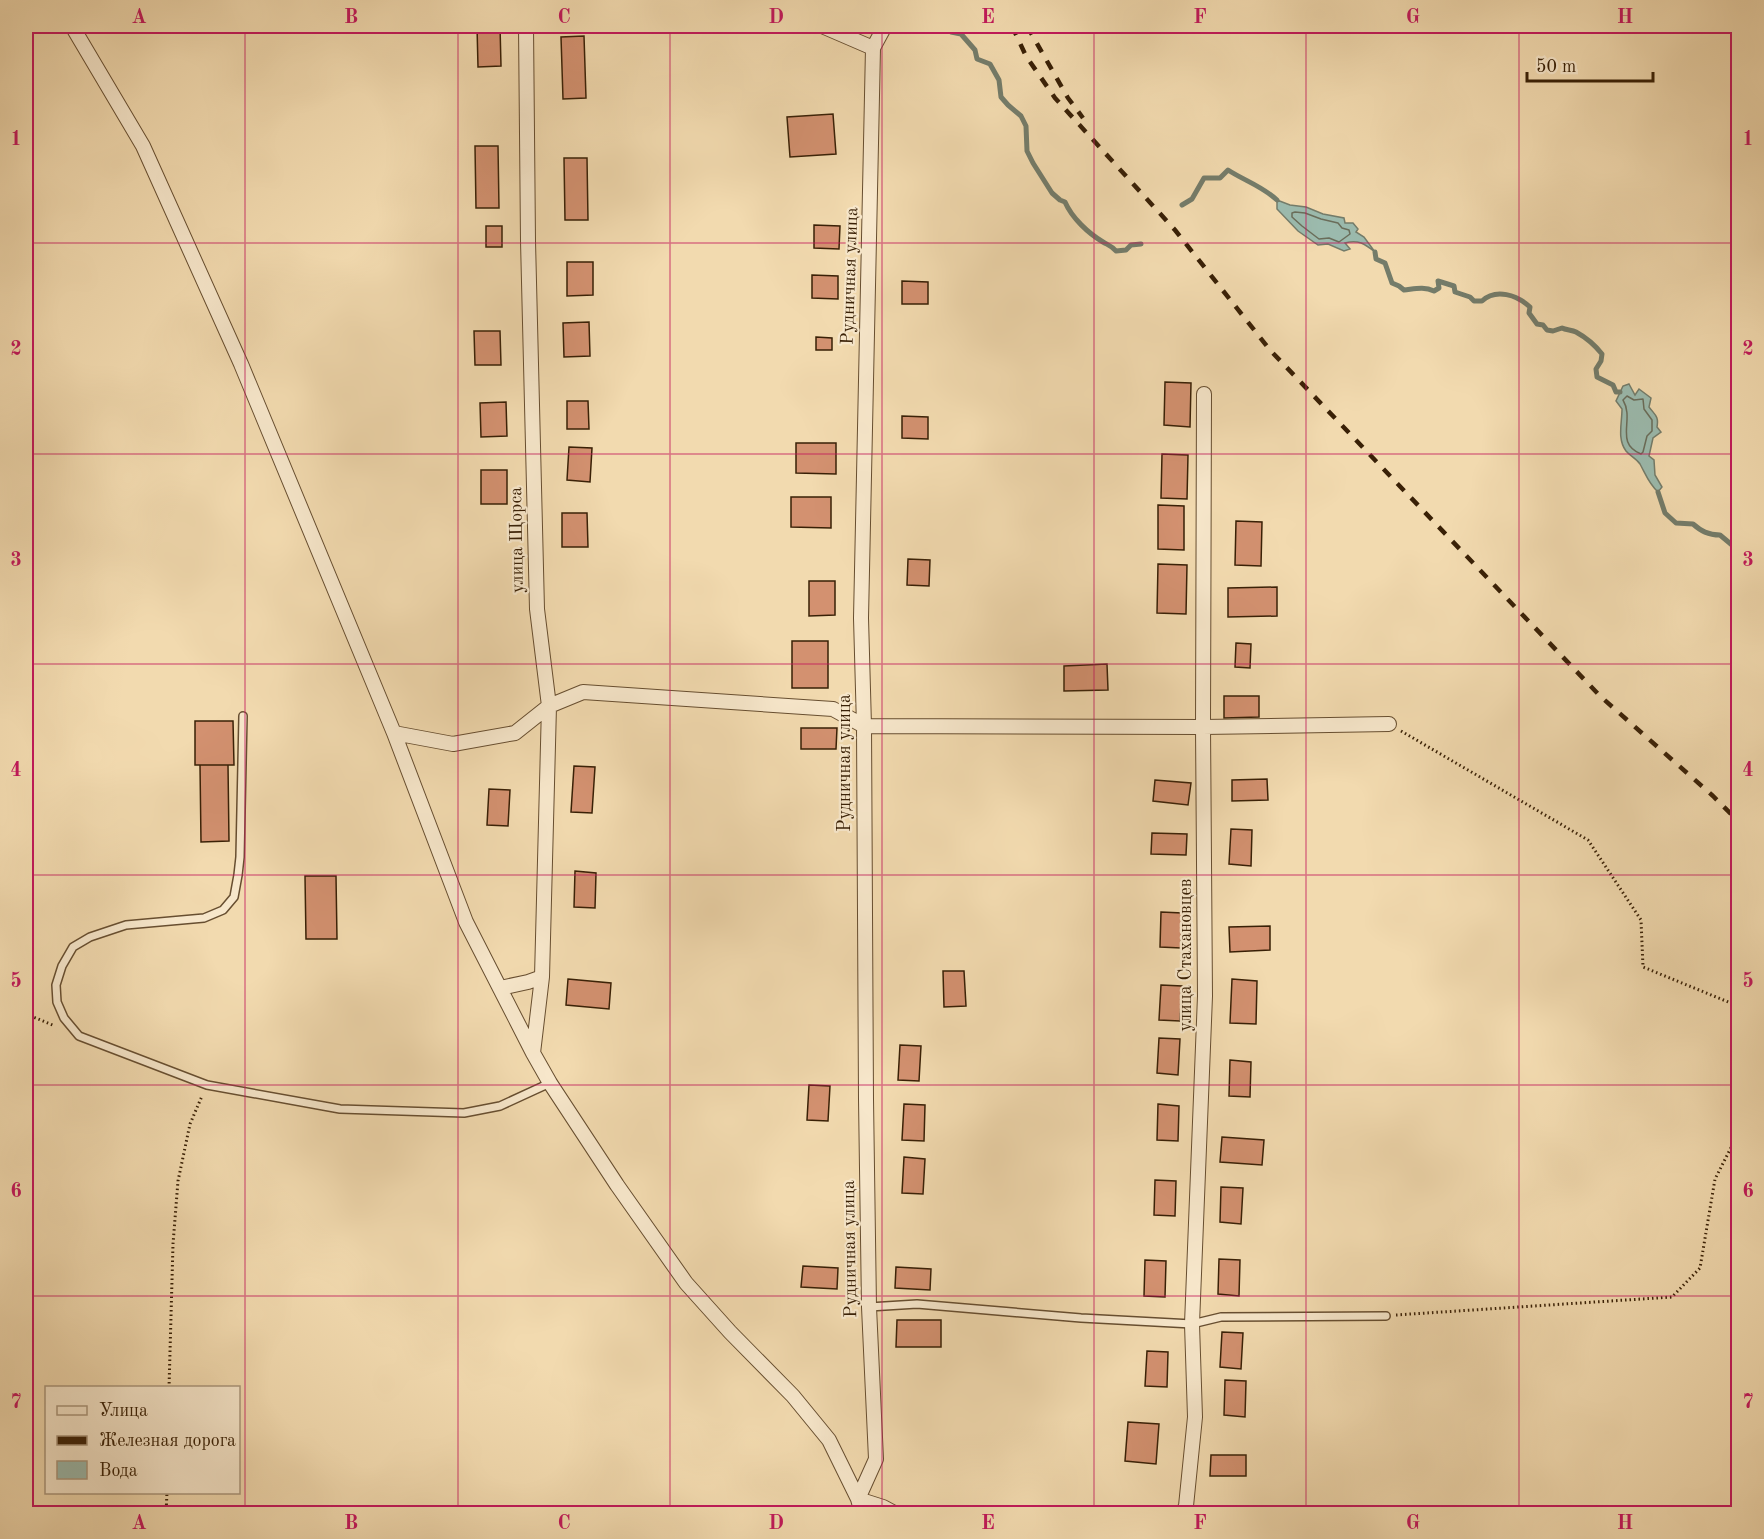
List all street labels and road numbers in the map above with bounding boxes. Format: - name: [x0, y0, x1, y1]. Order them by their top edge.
- street label: Рудничная улица: [839, 207, 861, 345]
- street label: улица Щорса: [507, 487, 527, 593]
- street label: Рудничная улица: [836, 694, 854, 832]
- street label: улица Стахановцев: [1177, 879, 1195, 1032]
- street label: Рудничная улица: [840, 1180, 860, 1318]

